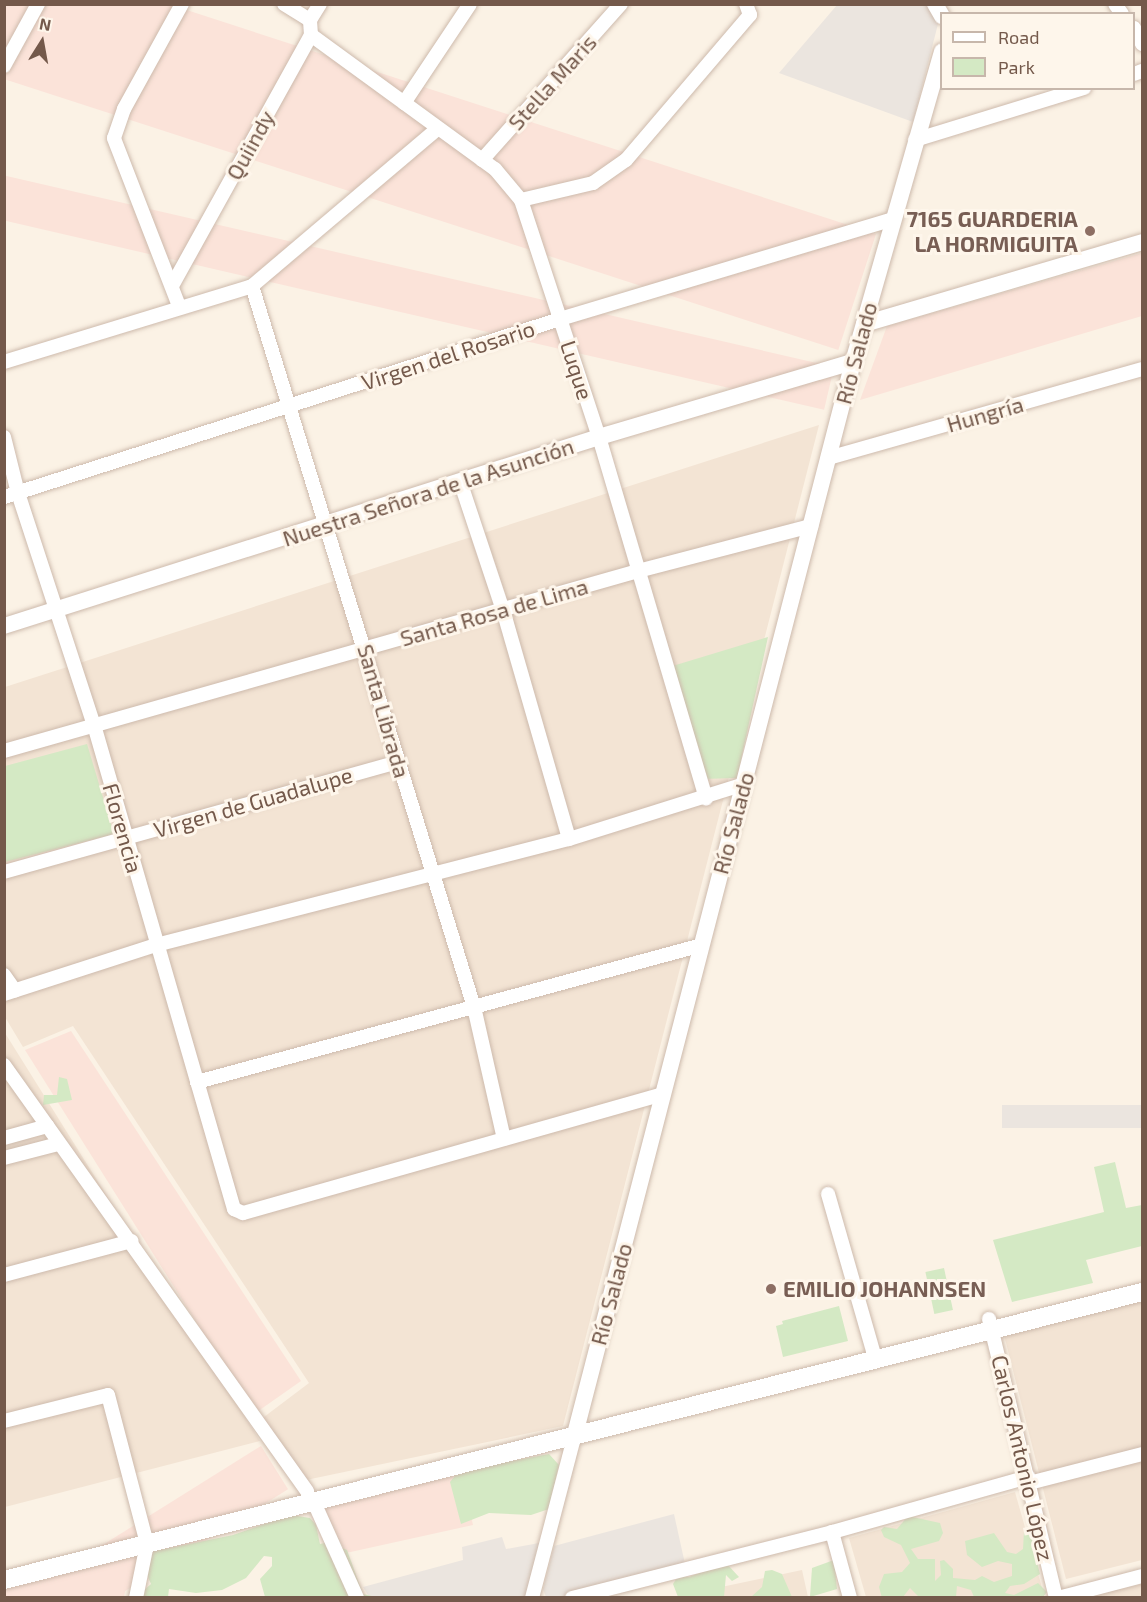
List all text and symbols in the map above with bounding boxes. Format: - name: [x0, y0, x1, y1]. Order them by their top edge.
- north arrow: [12, 12, 72, 72]
- legend: [940, 12, 1135, 90]
- text: N: [38, 13, 53, 34]
- text: Road: [998, 26, 1039, 48]
- street label: Stella Maris: [502, 29, 602, 135]
- text: Park: [998, 56, 1035, 78]
- street label: Quiindy: [220, 106, 280, 184]
- place label: 7165 GUARDERIA LA HORMIGUITA: [906, 205, 1078, 256]
- marker: 7165 GUARDERIA LA HORMIGUITA: [1083, 224, 1097, 238]
- street label: Río Salado: [830, 299, 882, 407]
- street label: Virgen del Rosario: [358, 314, 538, 396]
- street label: Luque: [555, 337, 599, 403]
- street label: Hungría: [944, 390, 1026, 438]
- street label: Nuestra Señora de la Asunción: [279, 432, 577, 552]
- street label: Santa Rosa de Lima: [397, 573, 591, 651]
- street label: Santa Librada: [352, 641, 416, 781]
- street label: Virgen de Guadalupe: [151, 761, 355, 843]
- street label: Río Salado: [707, 769, 759, 877]
- street label: Florencia: [98, 780, 148, 876]
- street label: Río Salado: [585, 1240, 637, 1348]
- place label: EMILIO JOHANNSEN: [783, 1276, 987, 1302]
- marker: EMILIO JOHANNSEN: [764, 1282, 778, 1296]
- street label: Carlos Antonio López: [986, 1352, 1060, 1564]

